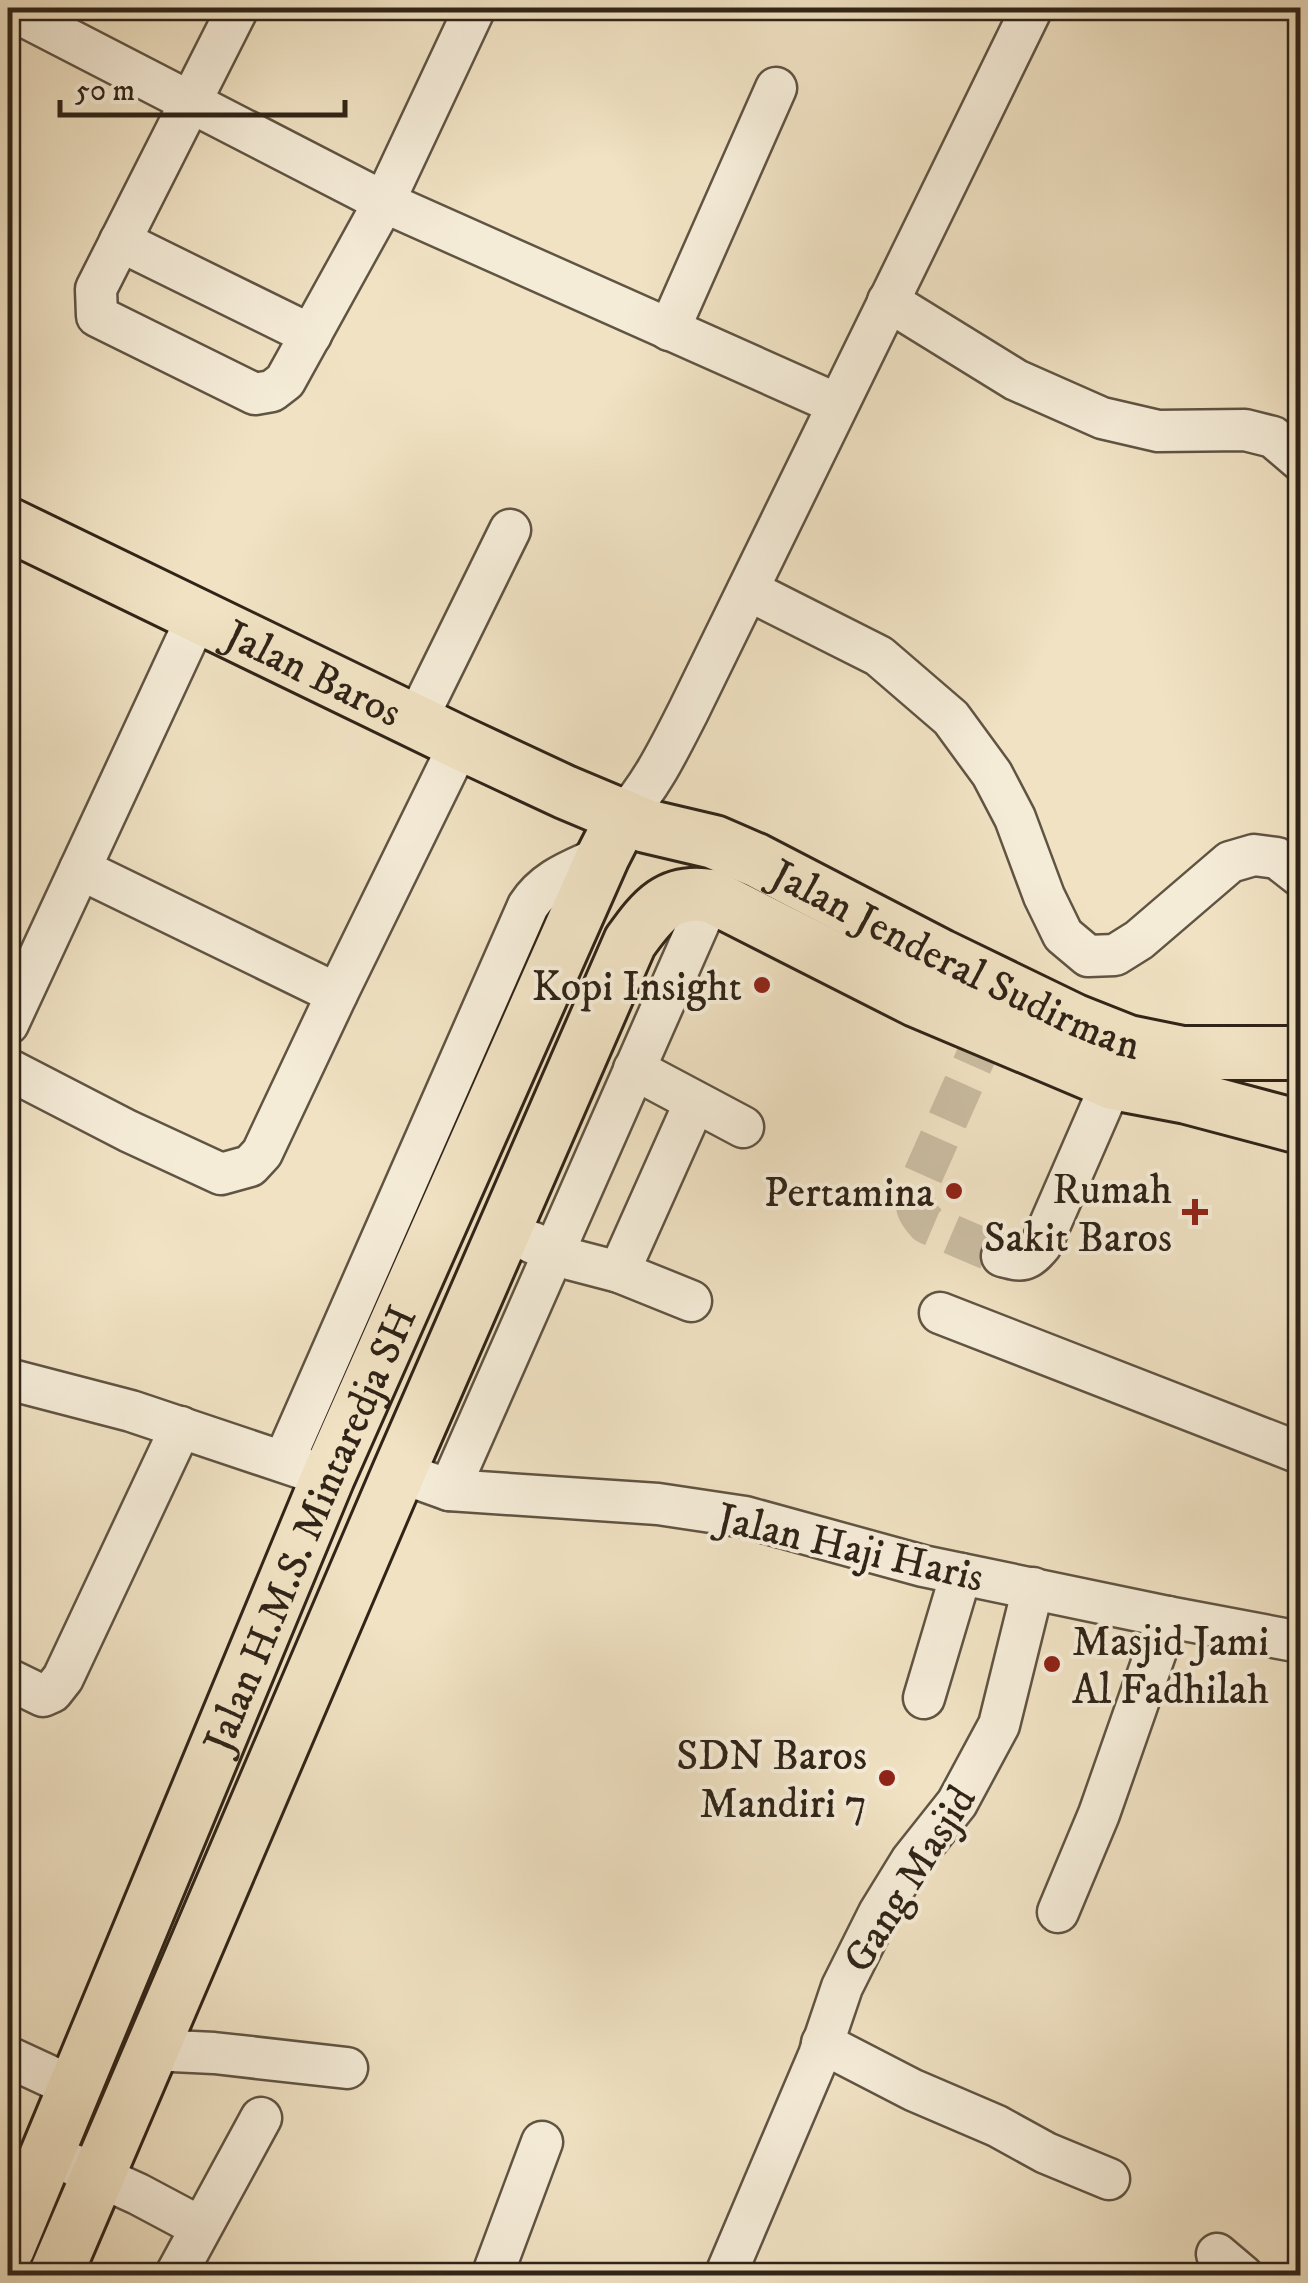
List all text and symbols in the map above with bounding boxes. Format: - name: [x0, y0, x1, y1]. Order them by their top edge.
- scale bar: [60, 55, 345, 117]
- text: 50 m: [75, 73, 135, 110]
- street label: Jalan Baros: [212, 608, 409, 740]
- street label: Jalan Jenderal Sudirman: [758, 847, 1144, 1073]
- place label: Kopi Insight: [532, 962, 742, 1014]
- marker: Kopi Insight: [751, 974, 773, 996]
- place label: Rumah Sakit Baros: [984, 1165, 1172, 1265]
- place label: Pertamina: [764, 1168, 934, 1220]
- marker: Pertamina: [943, 1180, 965, 1202]
- marker: Rumah Sakit Baros: [1182, 1199, 1208, 1225]
- street label: Jalan H.M.S. Mintaredja SH: [192, 1298, 430, 1764]
- street label: Jalan Haji Haris: [708, 1492, 989, 1605]
- place label: Masjid Jami Al Fadhilah: [1072, 1617, 1269, 1717]
- marker: Masjid Jami Al Fadhilah: [1041, 1653, 1063, 1675]
- place label: SDN Baros Mandiri 7: [676, 1731, 867, 1831]
- marker: SDN Baros Mandiri 7: [876, 1767, 898, 1789]
- street label: Gang Masjid: [833, 1776, 988, 1983]

